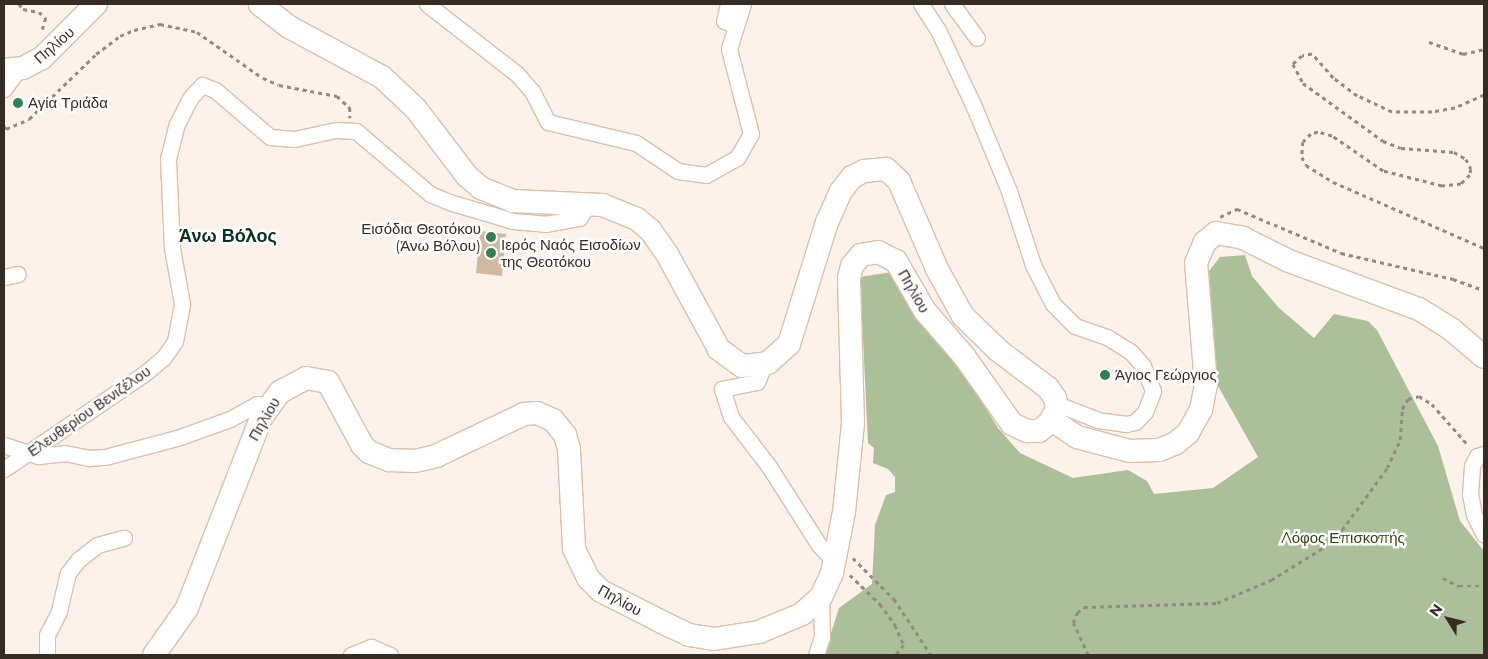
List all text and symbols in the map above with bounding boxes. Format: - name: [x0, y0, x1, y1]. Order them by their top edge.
- street label: Πηλίου: [30, 23, 78, 67]
- place label: Αγία Τριάδα: [28, 94, 108, 112]
- marker: Αγία Τριάδα: [12, 97, 24, 109]
- place label: Εισόδια Θεοτόκου (Άνω Βόλου): [361, 219, 481, 254]
- district label: Άνω Βόλος: [179, 225, 277, 247]
- marker: Εισόδια Θεοτόκου (Άνω Βόλου): [485, 231, 497, 243]
- place label: Ιερός Ναός Εισοδίων της Θεοτόκου: [501, 235, 641, 270]
- marker: Ιερός Ναός Εισοδίων της Θεοτόκου: [485, 247, 497, 259]
- street label: Πηλίου: [894, 266, 934, 316]
- street label: Ελευθερίου Βενιζέλου: [24, 362, 154, 460]
- place label: Άγιος Γεώργιος: [1115, 366, 1217, 384]
- marker: Άγιος Γεώργιος: [1099, 369, 1111, 381]
- street label: Πηλίου: [244, 394, 284, 444]
- park label: Λόφος Επισκοπής: [1281, 529, 1405, 547]
- street label: Πηλίου: [595, 581, 645, 619]
- north arrow: [1423, 594, 1473, 644]
- text: N: [1425, 600, 1446, 620]

